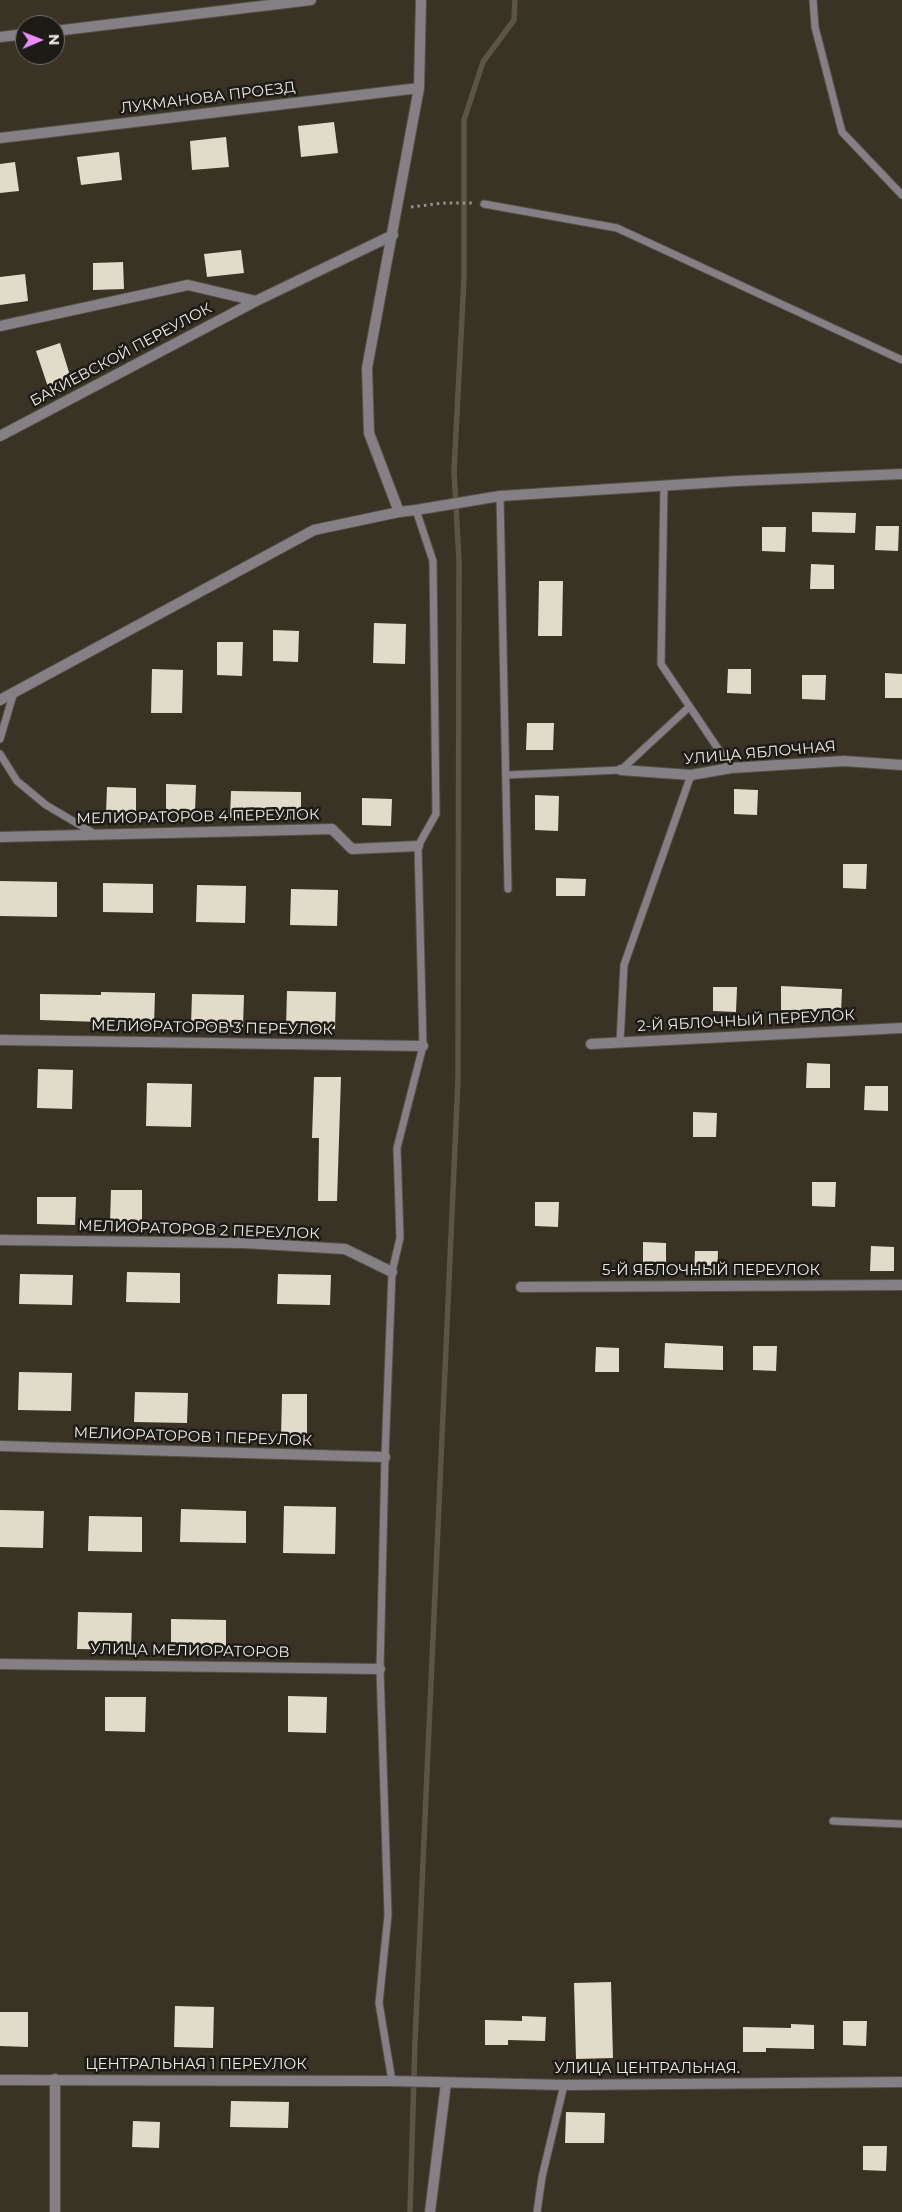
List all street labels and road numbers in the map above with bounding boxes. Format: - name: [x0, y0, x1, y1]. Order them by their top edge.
- street label: ЛУКМАНОВА ПРОЕЗД: [120, 78, 296, 118]
- street label: БАКИЕВСКОЙ ПЕРЕУЛОК: [27, 299, 215, 411]
- street label: УЛИЦА ЯБЛОЧНАЯ: [683, 737, 837, 769]
- street label: МЕЛИОРАТОРОВ 4 ПЕРЕУЛОК: [76, 806, 320, 828]
- street label: 2-Й ЯБЛОЧНЫЙ ПЕРЕУЛОК: [637, 1006, 855, 1036]
- street label: МЕЛИОРАТОРОВ 3 ПЕРЕУЛОК: [91, 1017, 333, 1039]
- street label: МЕЛИОРАТОРОВ 2 ПЕРЕУЛОК: [78, 1217, 320, 1243]
- street label: 5-Й ЯБЛОЧНЫЙ ПЕРЕУЛОК: [602, 1262, 820, 1280]
- street label: МЕЛИОРАТОРОВ 1 ПЕРЕУЛОК: [73, 1424, 313, 1450]
- street label: УЛИЦА МЕЛИОРАТОРОВ: [90, 1640, 290, 1662]
- street label: ЦЕНТРАЛЬНАЯ 1 ПЕРЕУЛОК: [85, 2056, 307, 2074]
- street label: УЛИЦА ЦЕНТРАЛЬНАЯ.: [554, 2060, 740, 2078]

